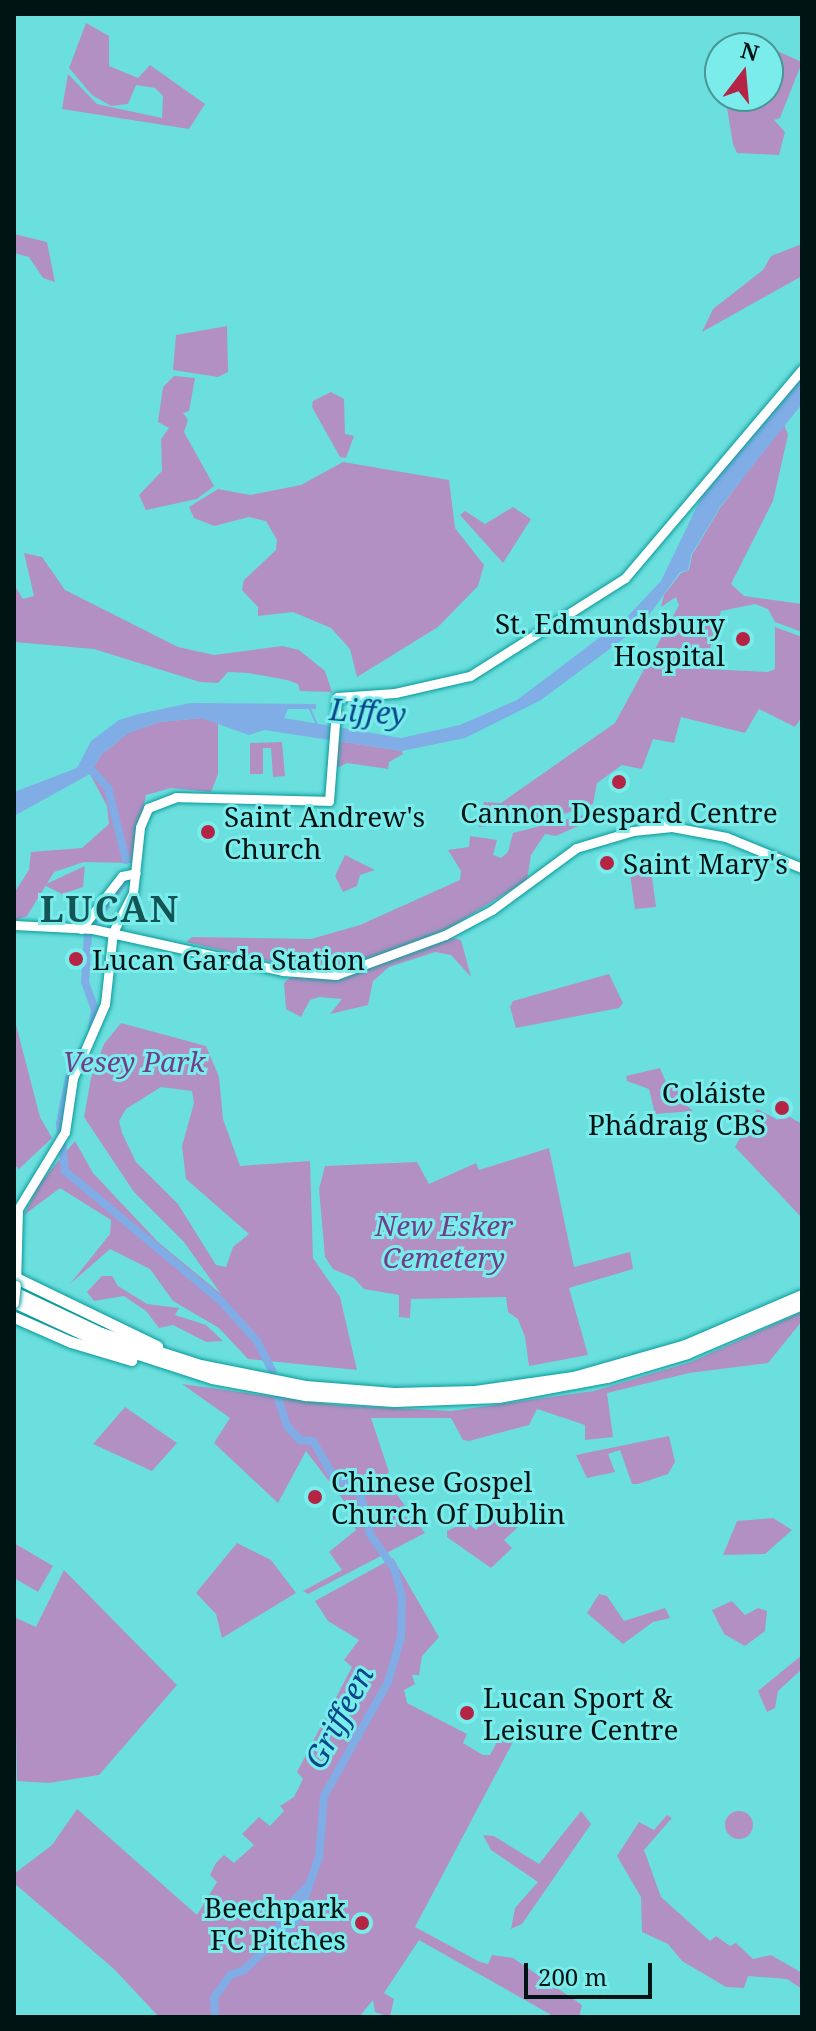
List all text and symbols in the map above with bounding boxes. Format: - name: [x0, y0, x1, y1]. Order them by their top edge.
- north arrow: [704, 32, 784, 112]
- text: N: [738, 34, 763, 68]
- place label: St. Edmundsbury Hospital: [495, 606, 725, 672]
- marker: St. Edmundsbury Hospital: [732, 628, 754, 650]
- water label: Liffey: [328, 691, 408, 733]
- marker: Cannon Despard Centre: [610, 773, 628, 791]
- place label: Cannon Despard Centre: [460, 795, 778, 829]
- place label: Saint Andrew's Church: [224, 799, 425, 865]
- marker: Saint Andrew's Church: [199, 823, 217, 841]
- place label: Saint Mary's: [623, 846, 788, 880]
- marker: Saint Mary's: [598, 854, 616, 872]
- district label: LUCAN: [40, 887, 180, 931]
- place label: Lucan Garda Station: [92, 942, 365, 976]
- marker: Lucan Garda Station: [67, 950, 85, 968]
- park label: Vesey Park: [63, 1044, 205, 1078]
- place label: Coláiste Phádraig CBS: [588, 1075, 766, 1141]
- marker: Coláiste Phádraig CBS: [773, 1099, 791, 1117]
- park label: New Esker Cemetery: [375, 1208, 513, 1274]
- place label: Chinese Gospel Church Of Dublin: [331, 1464, 565, 1530]
- marker: Chinese Gospel Church Of Dublin: [306, 1488, 324, 1506]
- water label: Griffeen: [297, 1660, 381, 1774]
- place label: Lucan Sport & Leisure Centre: [483, 1680, 678, 1746]
- marker: Lucan Sport & Leisure Centre: [458, 1704, 476, 1722]
- place label: Beechpark FC Pitches: [204, 1890, 346, 1956]
- marker: Beechpark FC Pitches: [353, 1914, 371, 1932]
- scale bar: [528, 1947, 656, 1997]
- text: 200 m: [538, 1960, 607, 1993]

